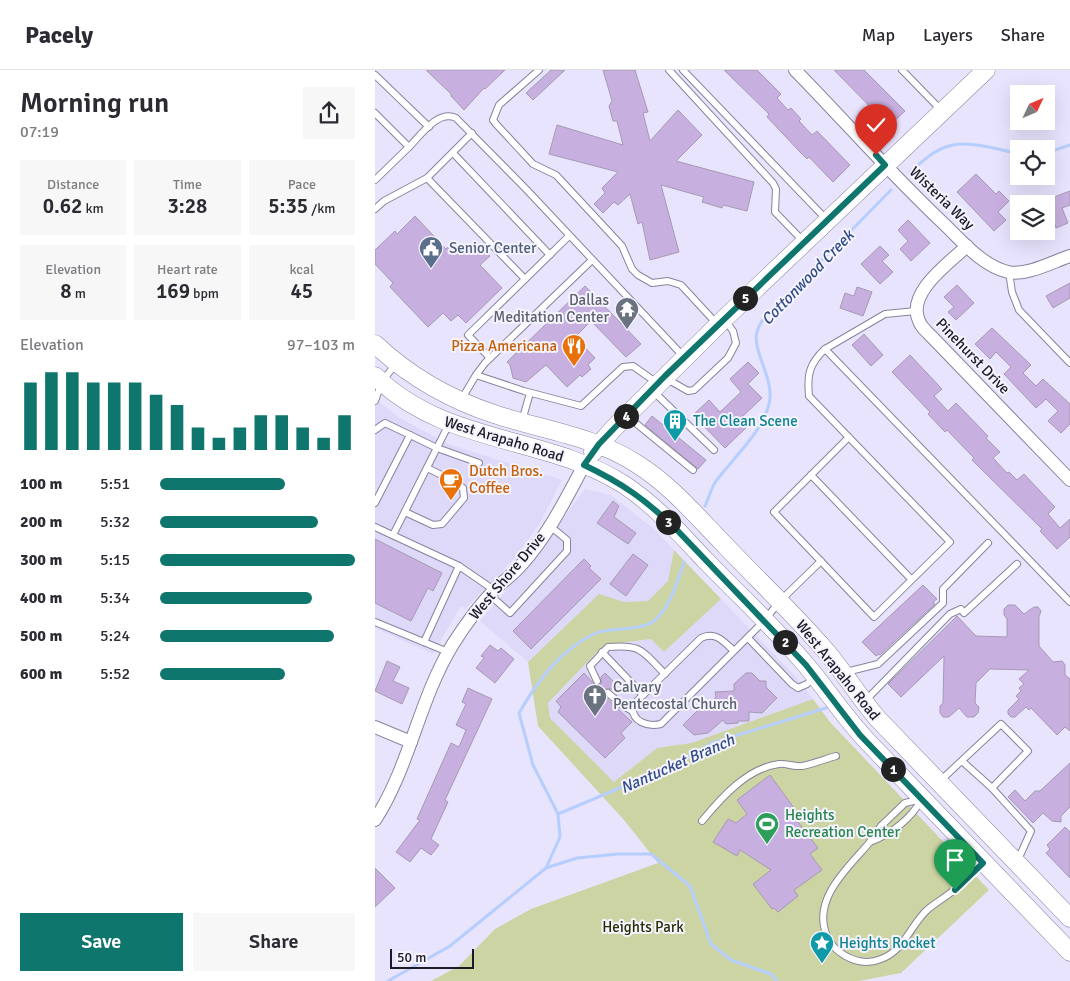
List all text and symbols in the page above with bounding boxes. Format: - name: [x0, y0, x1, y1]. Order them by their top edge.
- text: Pacely: [25, 20, 93, 50]
- text: Map: [862, 24, 895, 46]
- text: Layers: [923, 24, 973, 46]
- text: Share: [1001, 24, 1045, 46]
- north arrow: [1010, 85, 1055, 130]
- map controls: [1010, 85, 1055, 240]
- text: Morning run: [20, 86, 169, 120]
- button: share: [303, 87, 355, 139]
- pin: [855, 104, 897, 155]
- icon: check: [862, 111, 890, 139]
- text: 07:19: [20, 122, 59, 142]
- button: locate: [1010, 140, 1055, 185]
- street label: Wisteria Way: [906, 163, 978, 233]
- text: Distance: [47, 176, 99, 193]
- text: Time: [173, 176, 202, 193]
- text: Pace: [288, 176, 316, 193]
- text: 0.62: [43, 193, 82, 219]
- text: 3:28: [168, 193, 207, 219]
- text: 5:35: [268, 193, 308, 219]
- button: layers: [1010, 195, 1055, 240]
- text: km: [82, 200, 104, 217]
- text: /km: [308, 200, 335, 217]
- water label: Cottonwood Creek: [757, 224, 860, 330]
- public building icon: Senior Center: [418, 235, 444, 269]
- place label: Senior Center: [449, 239, 537, 257]
- text: Elevation: [45, 261, 101, 278]
- text: Heart rate: [157, 261, 218, 278]
- text: kcal: [290, 261, 314, 278]
- text: 8: [60, 278, 72, 304]
- text: 169: [156, 278, 190, 304]
- text: 45: [290, 278, 313, 304]
- text: m: [72, 285, 86, 302]
- text: bpm: [190, 285, 219, 302]
- pin: 5: [733, 286, 757, 310]
- text: 5: [742, 290, 749, 307]
- place label: Dallas Meditation Center: [493, 291, 609, 326]
- temple icon: Dallas Meditation Center: [614, 296, 640, 330]
- street label: Pinehurst Drive: [932, 314, 1014, 398]
- restaurant icon: Pizza Americana: [561, 333, 587, 367]
- text: Elevation: [20, 335, 84, 355]
- text: 97–103 m: [287, 335, 355, 355]
- place label: Pizza Americana: [451, 337, 557, 355]
- pin: 4: [613, 404, 639, 428]
- text: 4: [623, 408, 630, 425]
- building icon: The Clean Scene: [662, 408, 688, 442]
- street label: West Arapaho Road: [442, 412, 566, 466]
- place label: The Clean Scene: [693, 412, 798, 430]
- place label: Dutch Bros. Coffee: [469, 462, 543, 497]
- cafe icon: Dutch Bros. Coffee: [438, 467, 464, 501]
- text: 100 m: [20, 474, 62, 494]
- text: 5:51: [100, 474, 130, 494]
- pin: 3: [655, 510, 681, 534]
- text: 200 m: [20, 512, 62, 532]
- text: 5:32: [100, 512, 130, 532]
- text: 3: [665, 514, 672, 531]
- street label: West Shore Drive: [465, 529, 549, 623]
- text: 300 m: [20, 550, 62, 570]
- text: 5:15: [100, 550, 130, 570]
- text: 400 m: [20, 588, 62, 608]
- text: 5:34: [100, 588, 130, 608]
- street label: West Arapaho Road: [792, 616, 884, 724]
- text: 500 m: [20, 626, 62, 646]
- text: 5:24: [100, 626, 130, 646]
- pin: 2: [773, 630, 797, 654]
- text: 2: [782, 634, 789, 651]
- text: 600 m: [20, 664, 62, 684]
- text: 5:52: [100, 664, 130, 684]
- place label: Calvary Pentecostal Church: [613, 678, 737, 713]
- church icon: Calvary Pentecostal Church: [582, 683, 608, 717]
- water label: Nantucket Branch: [617, 729, 739, 798]
- pin: 1: [881, 756, 905, 782]
- text: 1: [890, 761, 897, 778]
- place label: Heights Recreation Center: [785, 806, 901, 841]
- sports icon: Heights Recreation Center: [754, 811, 780, 845]
- pin: [934, 839, 976, 890]
- icon: arrive: [941, 846, 969, 874]
- button: Save: [20, 913, 183, 971]
- button: Share: [193, 913, 355, 971]
- park label: Heights Park: [602, 918, 684, 936]
- place icon: Heights Rocket: [809, 930, 835, 964]
- place label: Heights Rocket: [839, 934, 936, 952]
- scale bar: [390, 946, 474, 969]
- text: 50 m: [397, 949, 426, 966]

